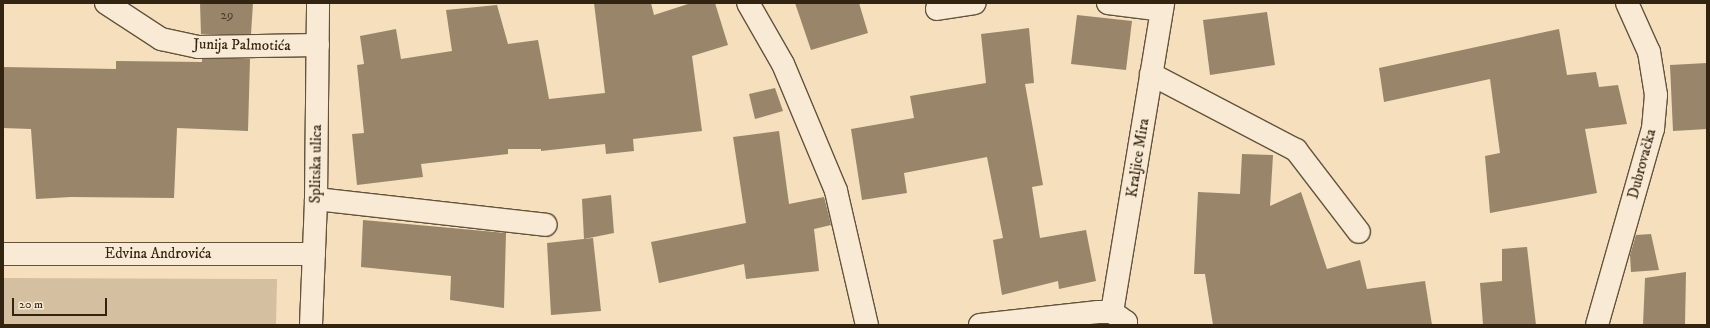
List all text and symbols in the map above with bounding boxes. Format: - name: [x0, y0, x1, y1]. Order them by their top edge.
- house number: 29: [221, 7, 233, 23]
- street label: Junija Palmotića: [193, 35, 291, 55]
- street label: Kraljice Mira: [1123, 117, 1153, 199]
- street label: Splitska ulica: [306, 124, 326, 204]
- street label: Dubrovačka: [1624, 127, 1660, 201]
- street label: Edvina Androvića: [105, 245, 211, 263]
- scale bar: [14, 290, 109, 316]
- text: 20 m: [19, 297, 43, 312]

